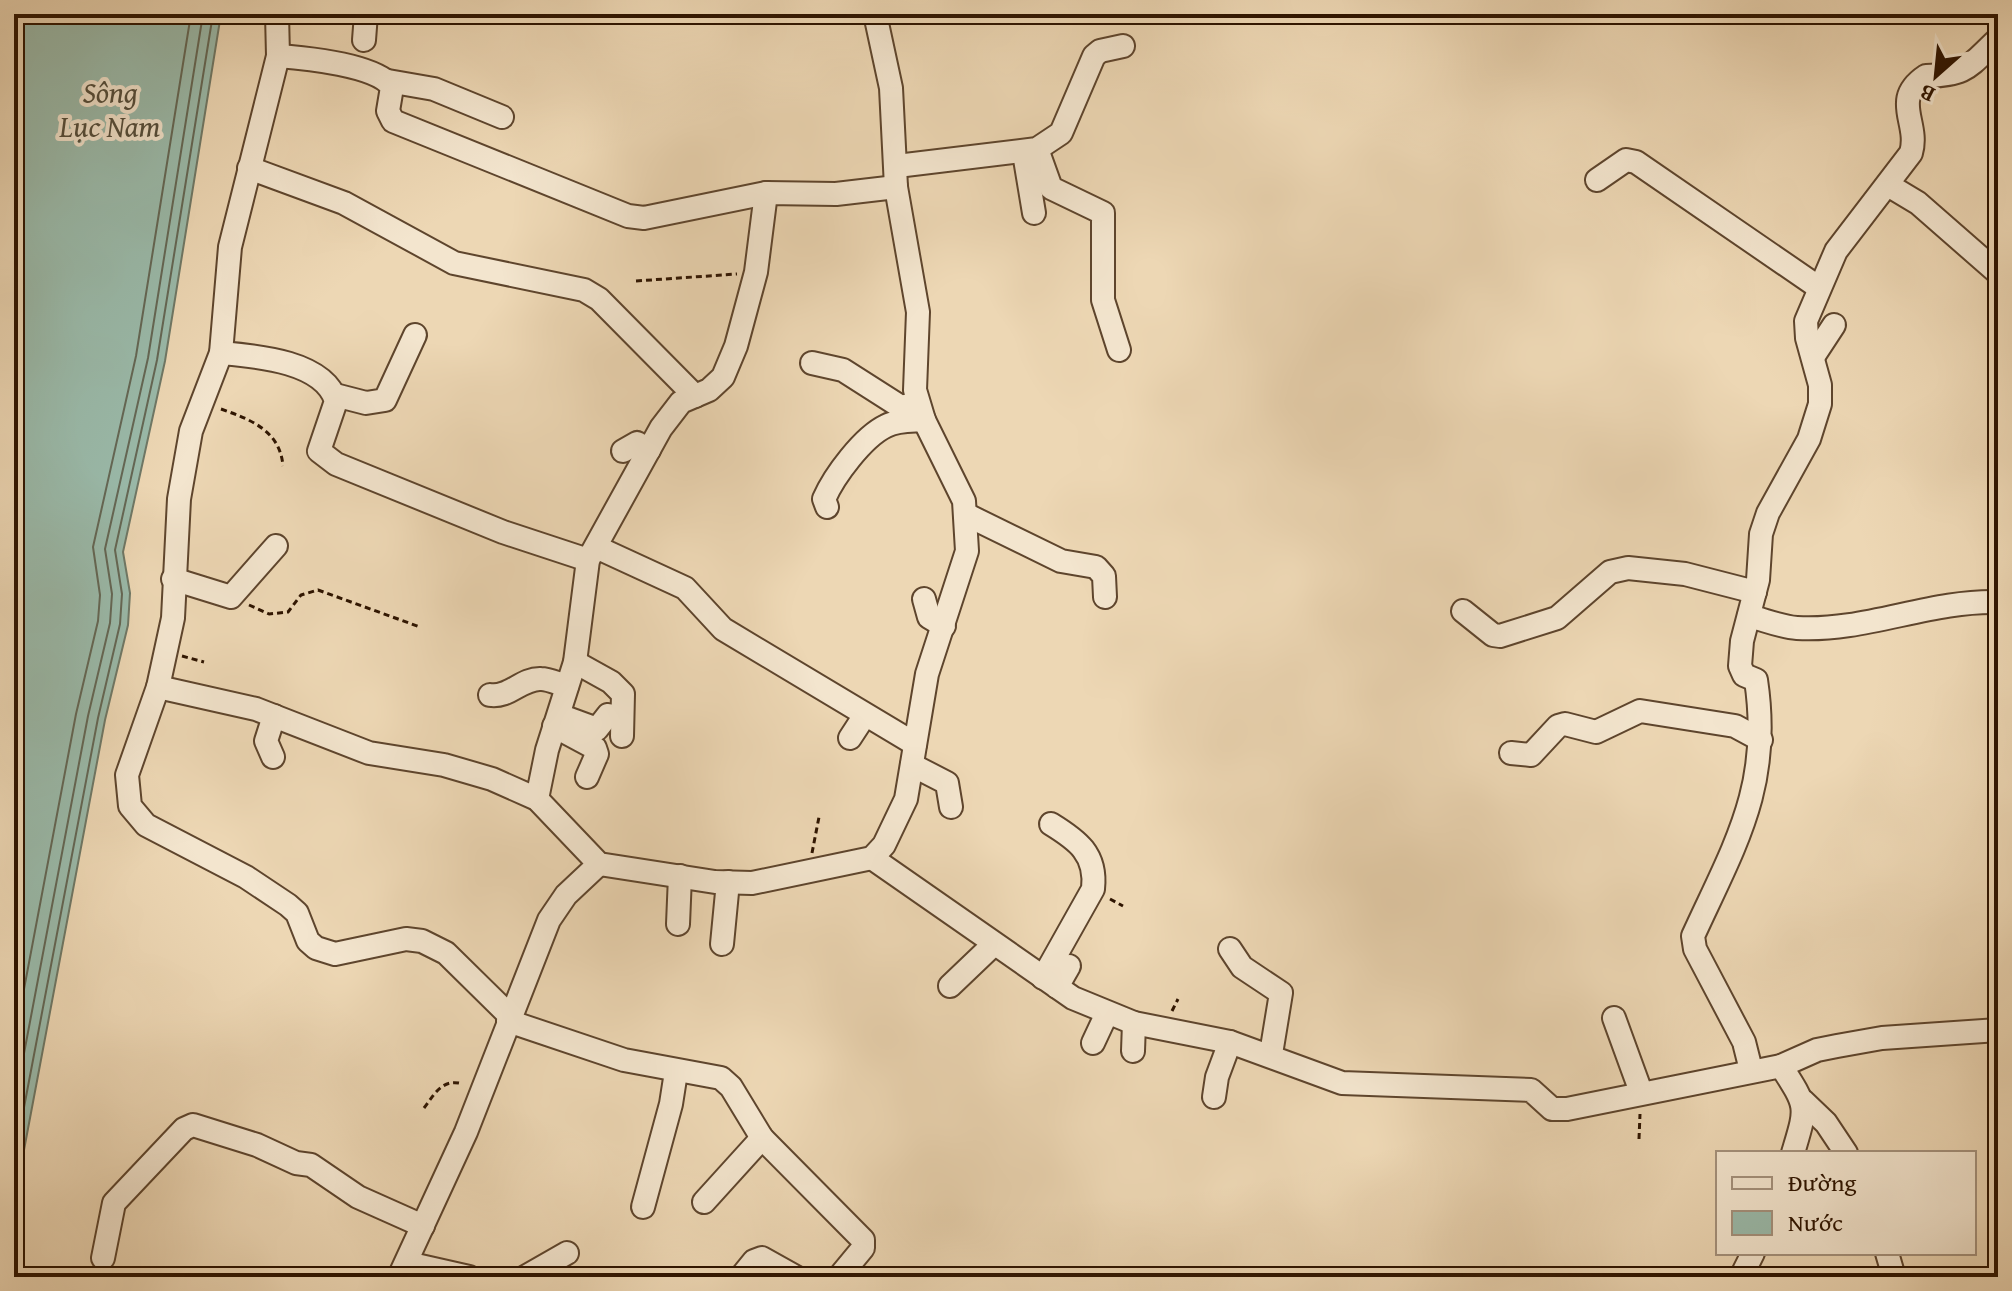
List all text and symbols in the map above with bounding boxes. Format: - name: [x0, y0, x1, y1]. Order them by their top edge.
- north arrow: [1896, 36, 1976, 116]
- water label: Sông Lục Nam: [58, 70, 161, 148]
- text: B: [1914, 76, 1940, 111]
- legend: [1716, 1151, 1976, 1255]
- text: Đường: [1788, 1165, 1857, 1200]
- text: Nước: [1788, 1205, 1843, 1240]

